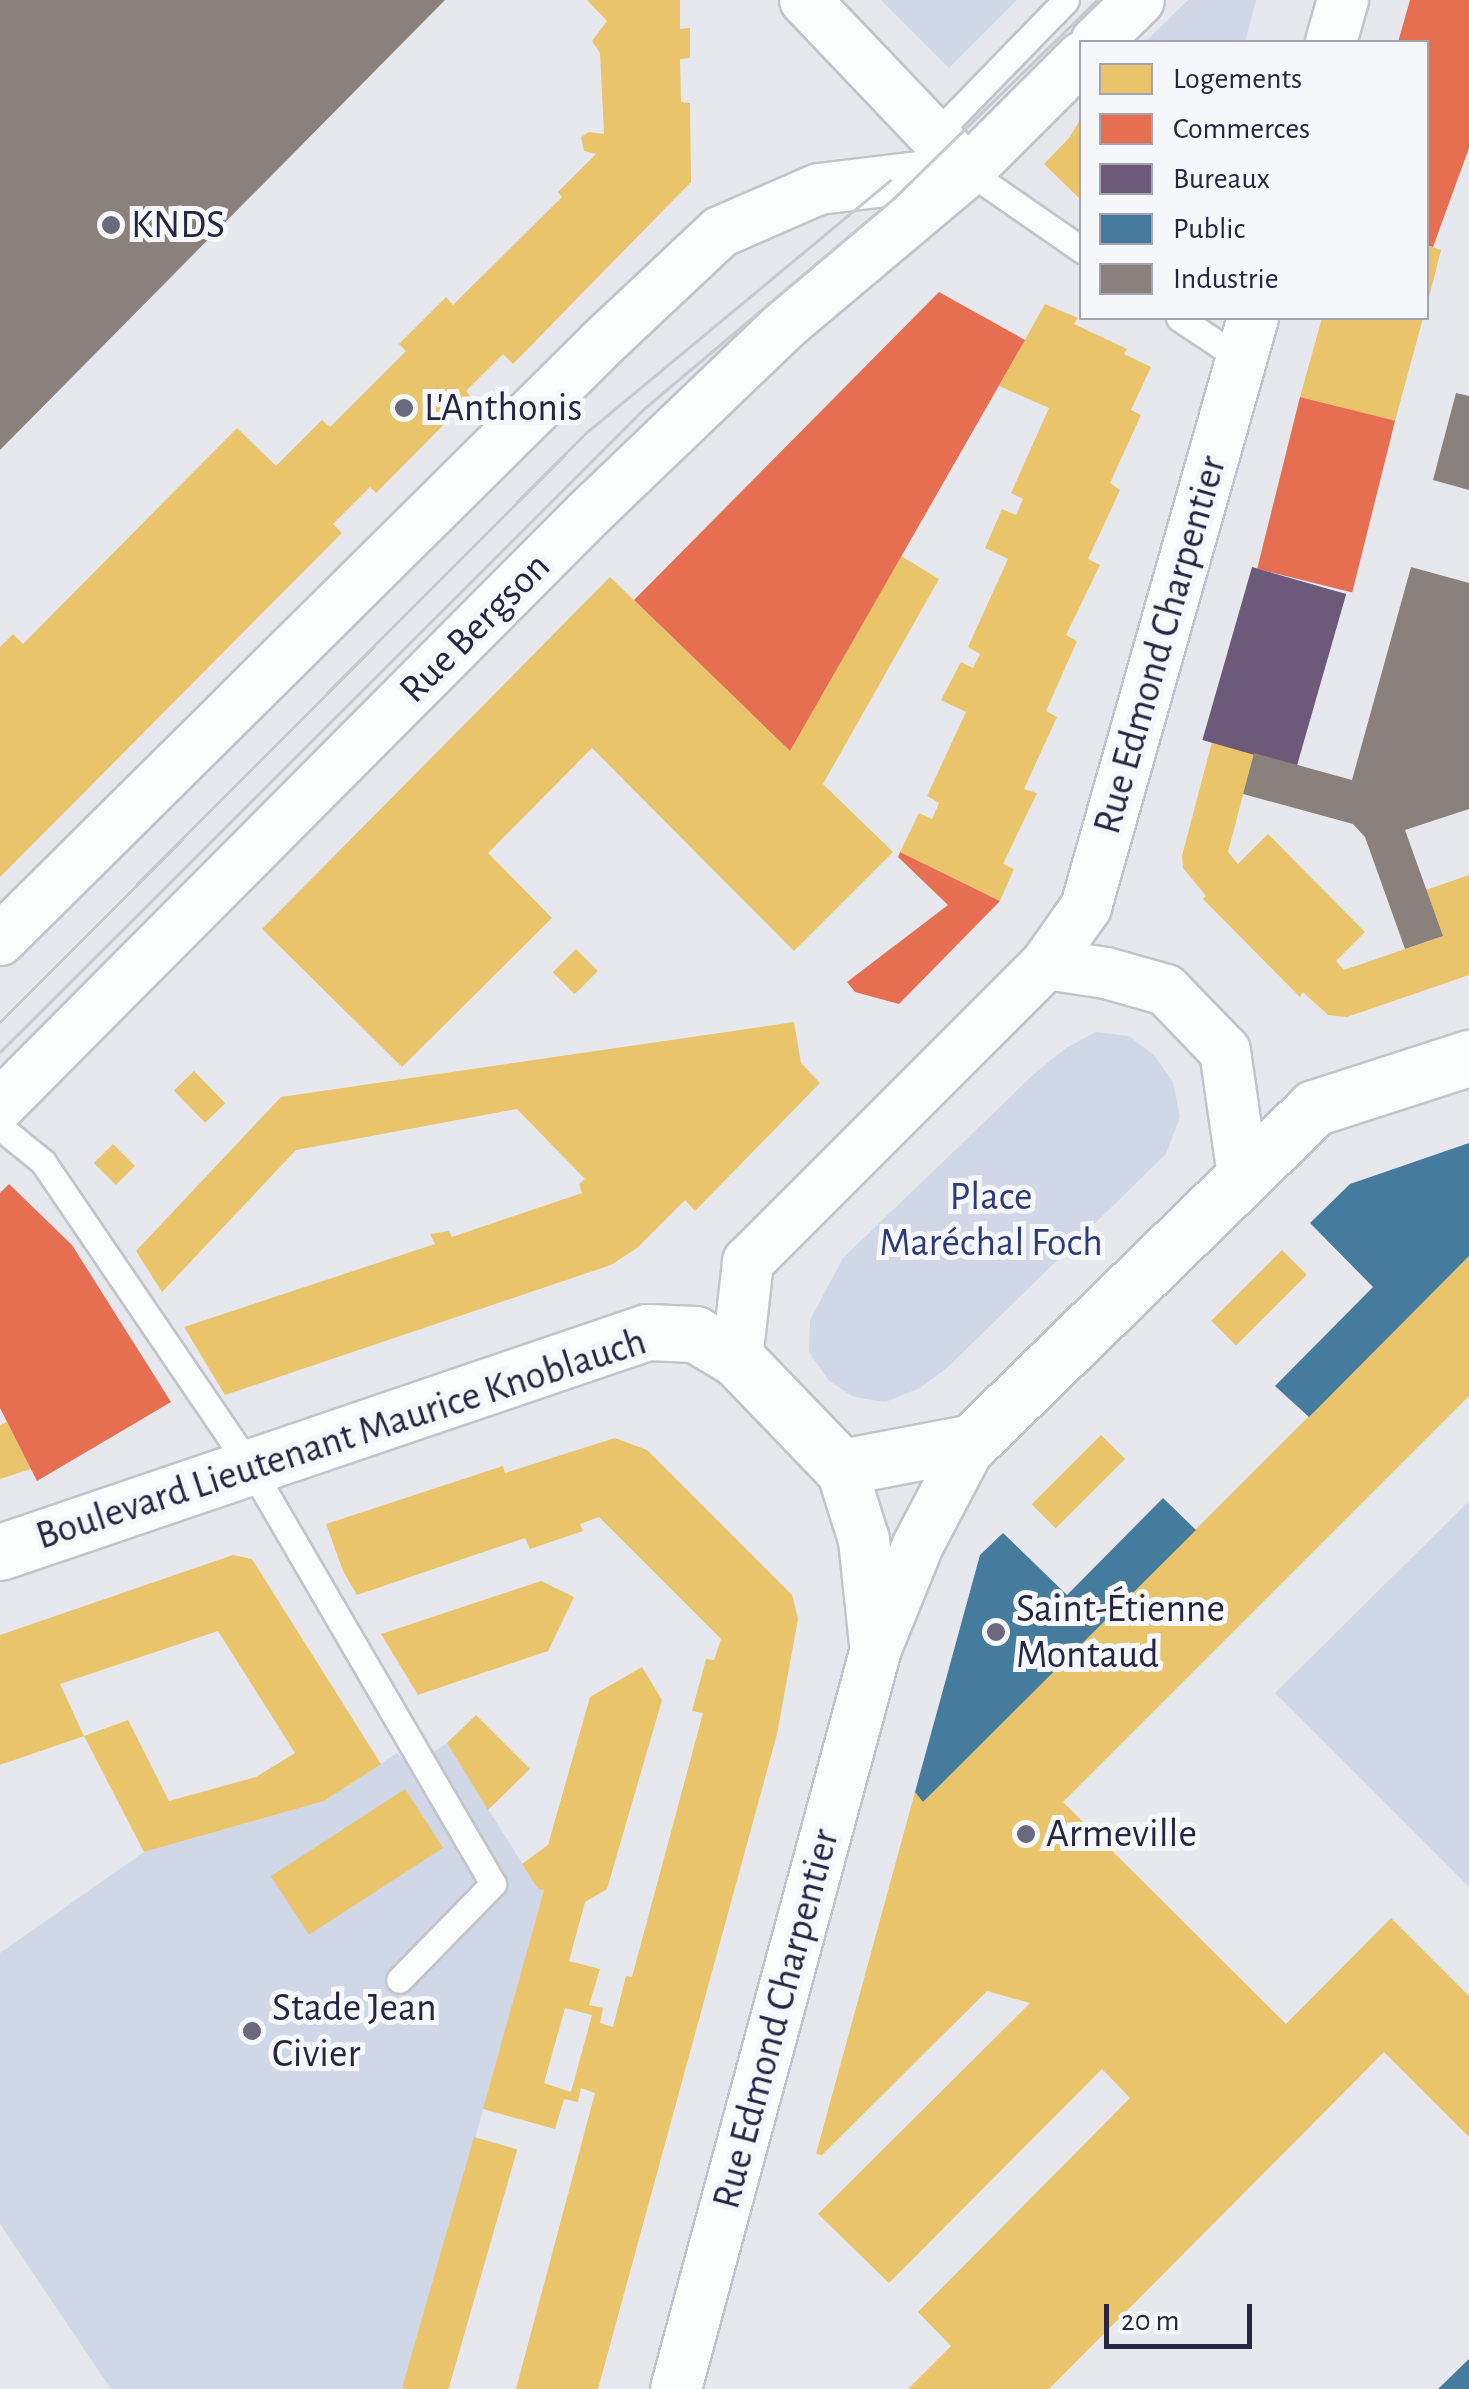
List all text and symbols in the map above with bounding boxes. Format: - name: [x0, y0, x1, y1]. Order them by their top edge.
- legend: [1079, 40, 1429, 320]
- text: Logements: [1173, 64, 1302, 94]
- text: Commerces: [1173, 114, 1310, 144]
- text: Bureaux: [1173, 164, 1270, 194]
- place label: KNDS: [131, 201, 225, 249]
- marker: KNDS: [100, 214, 122, 236]
- text: Public: [1173, 214, 1245, 244]
- text: Industrie: [1173, 264, 1279, 294]
- place label: L'Anthonis: [424, 384, 582, 432]
- marker: L'Anthonis: [393, 397, 415, 419]
- street label: Rue Edmond Charpentier: [1083, 451, 1237, 839]
- street label: Rue Bergson: [390, 543, 560, 713]
- park label: Place Maréchal Foch: [879, 1173, 1103, 1267]
- street label: Boulevard Lieutenant Maurice Knoblauch: [30, 1318, 652, 1560]
- place label: Saint-Étienne Montaud: [1016, 1585, 1225, 1679]
- marker: Saint-Étienne Montaud: [985, 1621, 1007, 1643]
- place label: Armeville: [1046, 1810, 1197, 1858]
- marker: Armeville: [1015, 1823, 1037, 1845]
- street label: Rue Edmond Charpentier: [702, 1824, 850, 2214]
- place label: Stade Jean Civier: [272, 1984, 437, 2078]
- marker: Stade Jean Civier: [241, 2020, 263, 2042]
- scale bar: [1109, 2284, 1256, 2346]
- text: 20 m: [1121, 2306, 1179, 2336]

